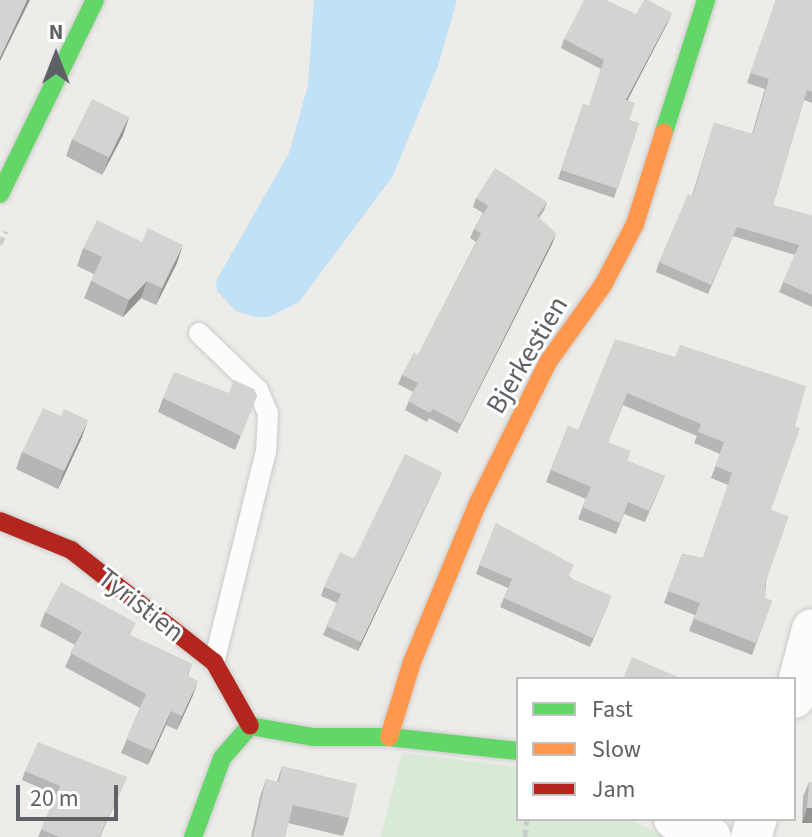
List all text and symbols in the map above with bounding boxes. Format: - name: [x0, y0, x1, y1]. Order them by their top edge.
- north arrow: [16, 16, 96, 96]
- text: N: [49, 16, 63, 48]
- street label: Bjerkestien: [479, 290, 575, 420]
- street label: Tyristien: [91, 561, 191, 649]
- legend: [516, 677, 796, 821]
- text: Fast: [592, 692, 633, 727]
- text: Slow: [592, 732, 641, 767]
- scale bar: [20, 769, 122, 819]
- text: Jam: [592, 772, 636, 807]
- text: 20 m: [30, 781, 79, 816]

